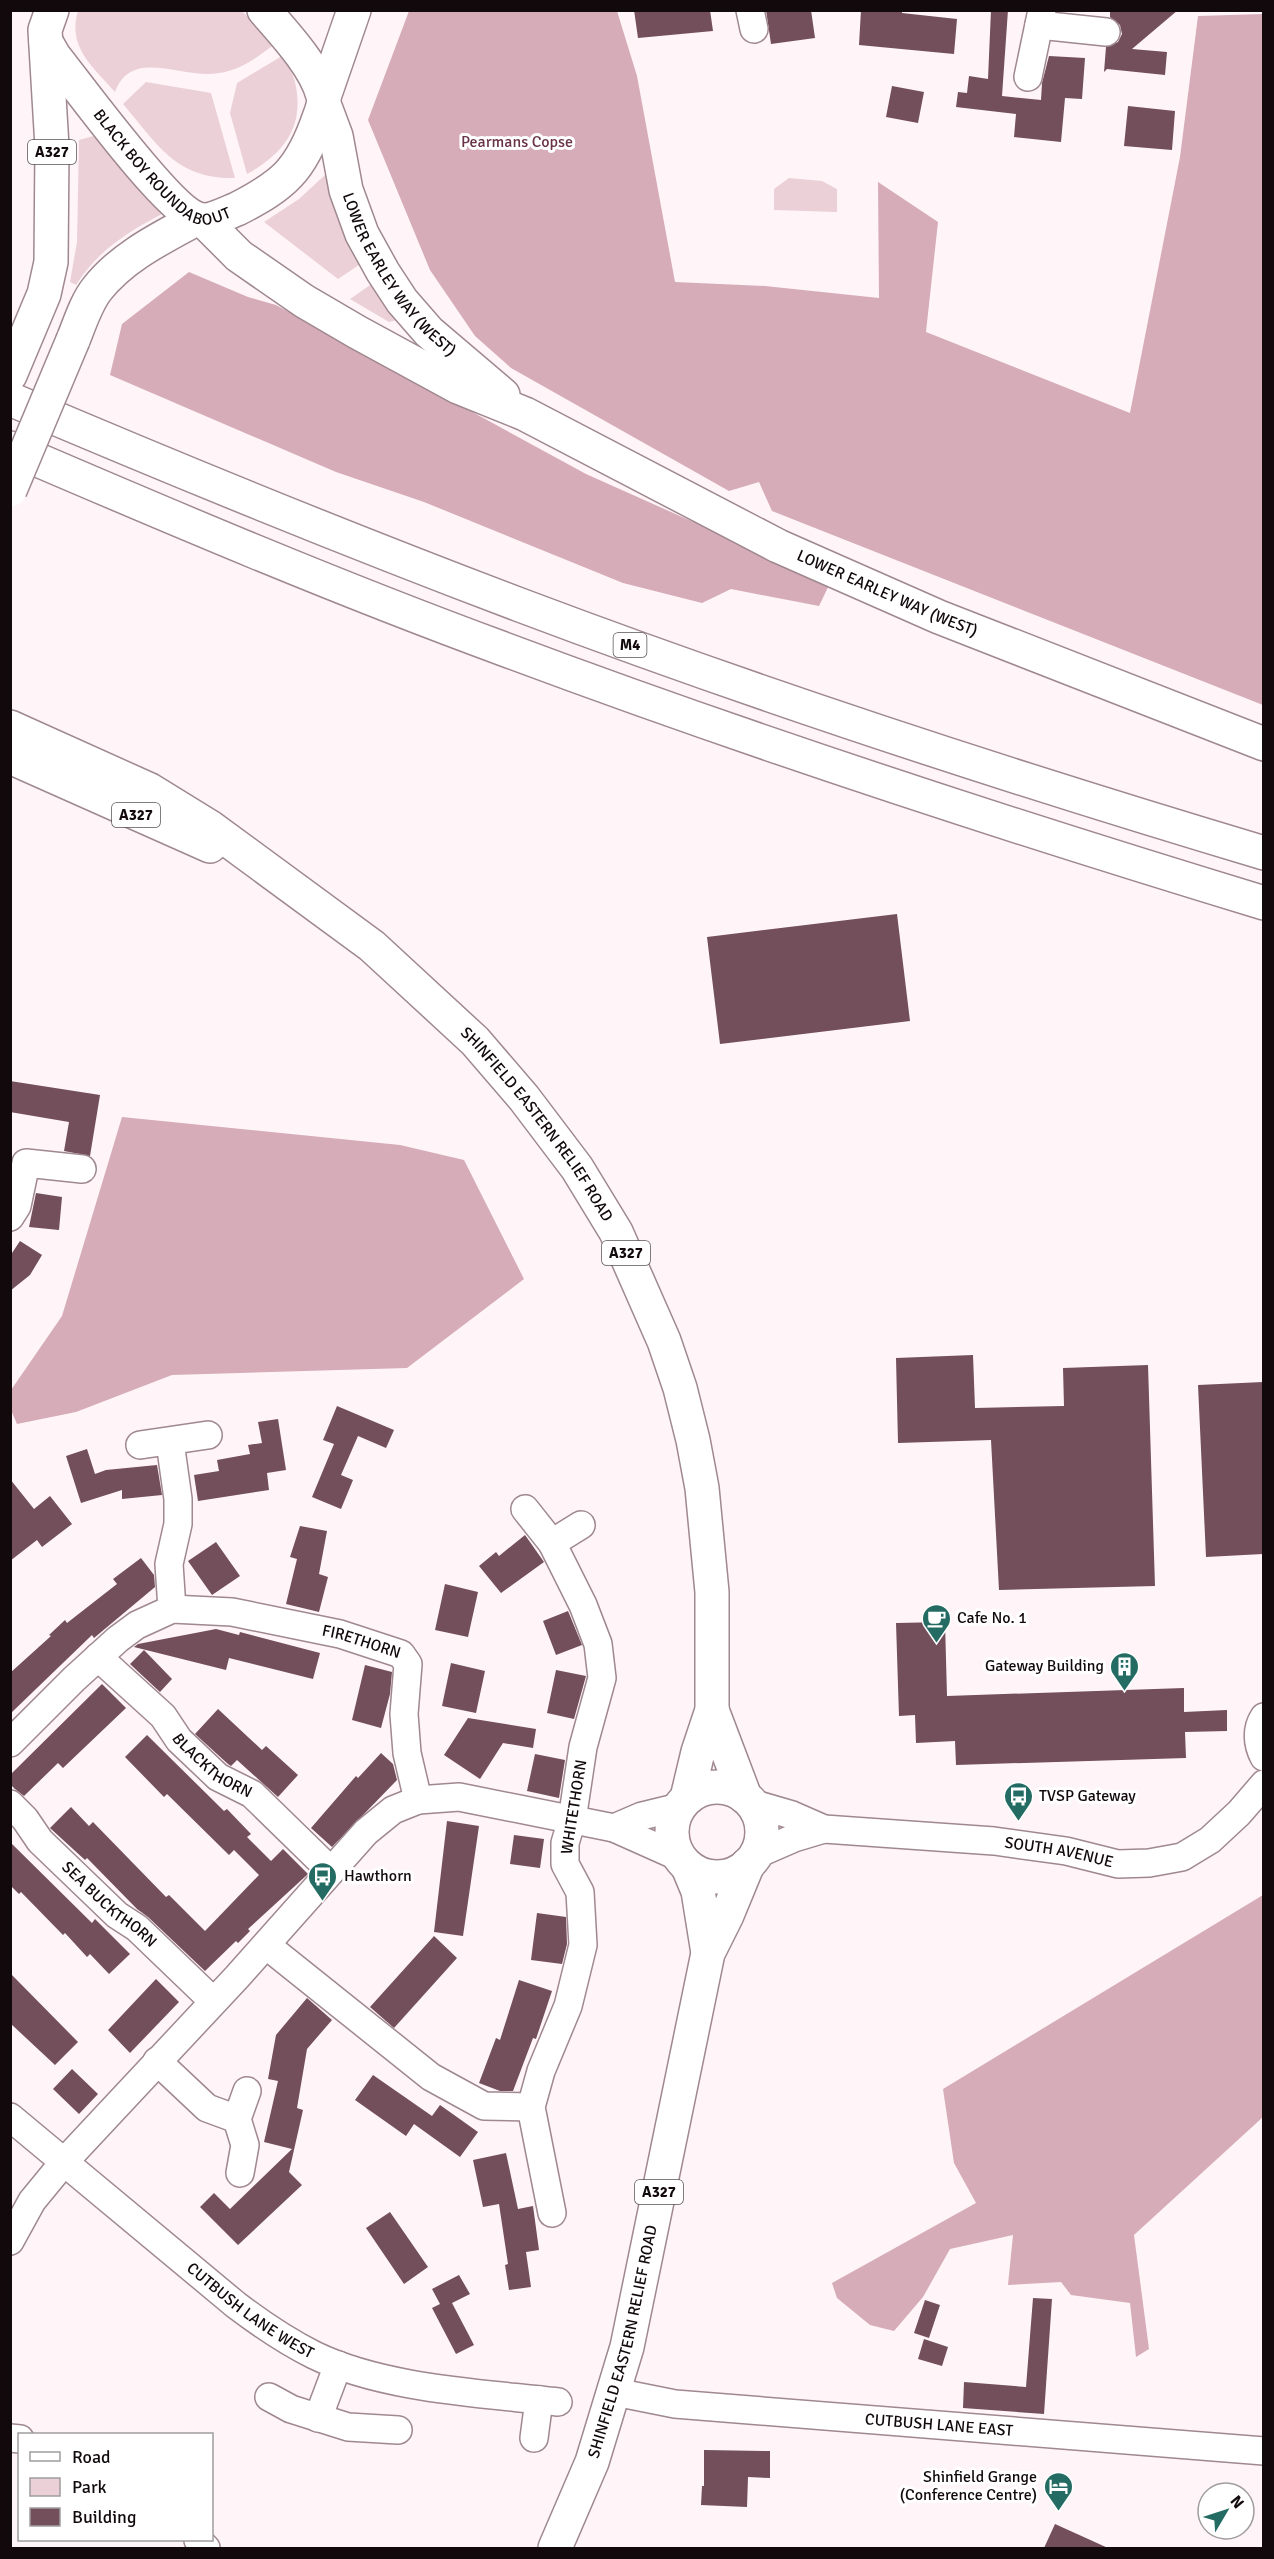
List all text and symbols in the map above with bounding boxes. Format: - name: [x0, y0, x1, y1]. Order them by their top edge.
- street label: BLACK BOY ROUNDABOUT: [89, 105, 234, 230]
- park label: Pearmans Copse: [461, 132, 573, 152]
- road number: A327: [28, 140, 76, 164]
- street label: LOWER EARLEY WAY (WEST): [338, 190, 460, 361]
- street label: LOWER EARLEY WAY (WEST): [794, 546, 980, 641]
- road number: M4: [614, 633, 646, 657]
- road number: A327: [112, 803, 160, 827]
- street label: SHINFIELD EASTERN RELIEF ROAD: [456, 1023, 617, 1225]
- road number: A327: [602, 1241, 650, 1265]
- cafe icon: Cafe No. 1: [920, 1602, 952, 1644]
- place label: Cafe No. 1: [957, 1608, 1027, 1628]
- street label: FIRETHORN: [320, 1621, 403, 1663]
- building icon: Gateway Building: [1109, 1650, 1141, 1692]
- place label: Gateway Building: [985, 1656, 1104, 1676]
- street label: BLACKTHORN: [167, 1730, 255, 1802]
- street label: WHITETHORN: [557, 1758, 591, 1856]
- bus stop icon: TVSP Gateway: [1002, 1780, 1034, 1822]
- place label: TVSP Gateway: [1039, 1786, 1136, 1806]
- street label: SOUTH AVENUE: [1003, 1833, 1115, 1872]
- street label: SEA BUCKTHORN: [58, 1857, 161, 1952]
- bus stop icon: Hawthorn: [307, 1860, 339, 1902]
- place label: Hawthorn: [344, 1866, 412, 1886]
- road number: A327: [635, 2180, 683, 2204]
- street label: SHINFIELD EASTERN RELIEF ROAD: [584, 2223, 662, 2461]
- street label: CUTBUSH LANE WEST: [183, 2258, 317, 2363]
- street label: CUTBUSH LANE EAST: [864, 2409, 1014, 2441]
- legend: [18, 2433, 213, 2541]
- text: Road: [72, 2446, 111, 2468]
- place label: Shinfield Grange (Conference Centre): [900, 2467, 1037, 2505]
- hotel icon: Shinfield Grange (Conference Centre): [1042, 2470, 1074, 2512]
- text: Park: [72, 2476, 107, 2498]
- north arrow: [1196, 2481, 1256, 2541]
- text: N: [1226, 2492, 1248, 2513]
- text: Building: [72, 2506, 136, 2528]

